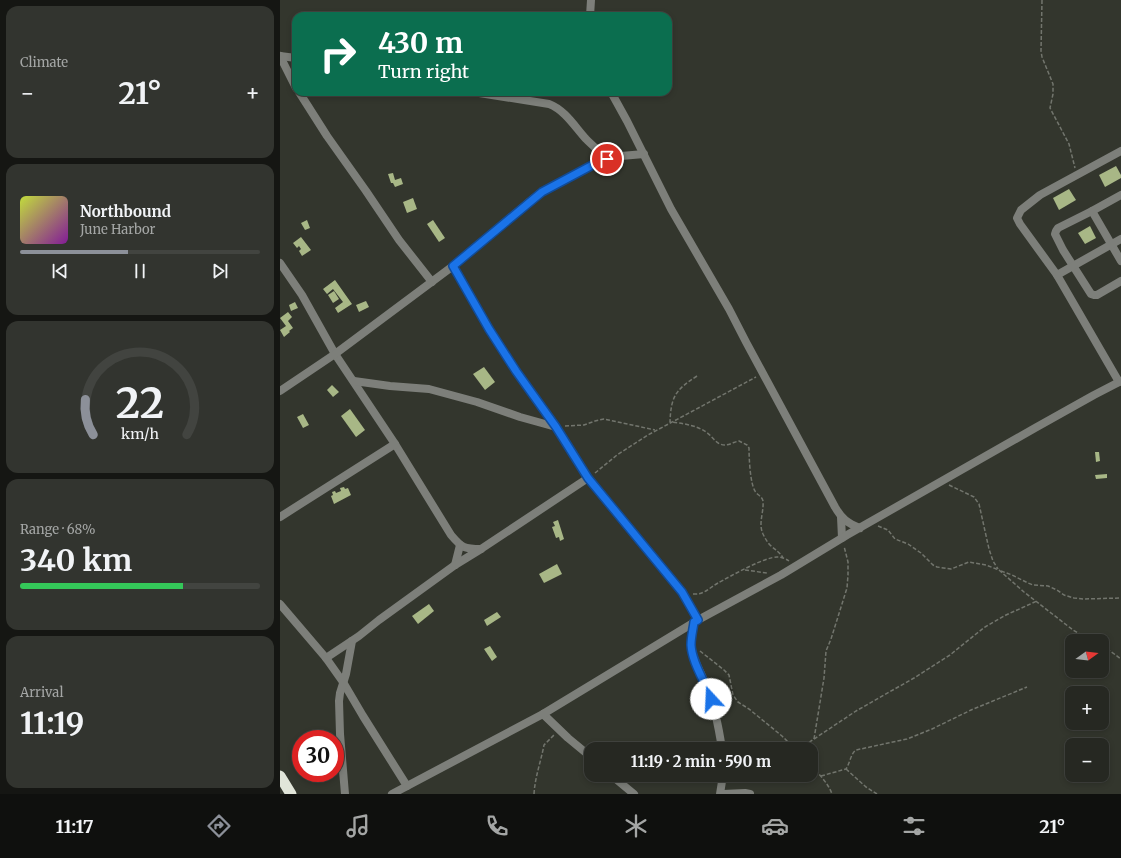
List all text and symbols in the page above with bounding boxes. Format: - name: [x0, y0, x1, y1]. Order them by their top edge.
- text: 430 m: [378, 25, 463, 61]
- icon: right: [312, 28, 364, 80]
- text: Climate: [20, 54, 68, 71]
- text: Turn right: [378, 60, 469, 83]
- text: 21°: [118, 74, 162, 112]
- text: −: [20, 79, 35, 107]
- text: +: [245, 79, 260, 107]
- pin: [590, 142, 624, 176]
- icon: arrive: [596, 148, 618, 170]
- text: Northbound: [80, 202, 171, 221]
- text: June Harbor: [80, 221, 155, 238]
- icon: previous: [49, 260, 71, 282]
- icon: pause: [129, 260, 151, 282]
- icon: next: [209, 260, 231, 282]
- text: 22: [116, 377, 164, 429]
- text: km/h: [121, 425, 159, 443]
- text: Range · 68%: [20, 521, 95, 538]
- text: 340 km: [20, 541, 132, 579]
- north arrow: [1065, 634, 1109, 678]
- map controls: [1065, 634, 1109, 782]
- position arrow: [690, 678, 732, 720]
- text: Arrival: [20, 684, 63, 701]
- button: +: [1065, 686, 1109, 730]
- text: 11:19: [20, 704, 84, 742]
- speed limit sign: 30: [292, 730, 344, 782]
- button: −: [1065, 738, 1109, 782]
- text: 11:19 · 2 min · 590 m: [631, 752, 771, 771]
- icon: directions: [205, 812, 233, 840]
- icon: music: [344, 812, 372, 840]
- icon: phone: [483, 812, 511, 840]
- icon: climate: [622, 812, 650, 840]
- icon: car: [761, 812, 789, 840]
- icon: filters: [900, 812, 928, 840]
- text: 11:17: [56, 815, 94, 838]
- text: 21°: [1039, 815, 1065, 838]

